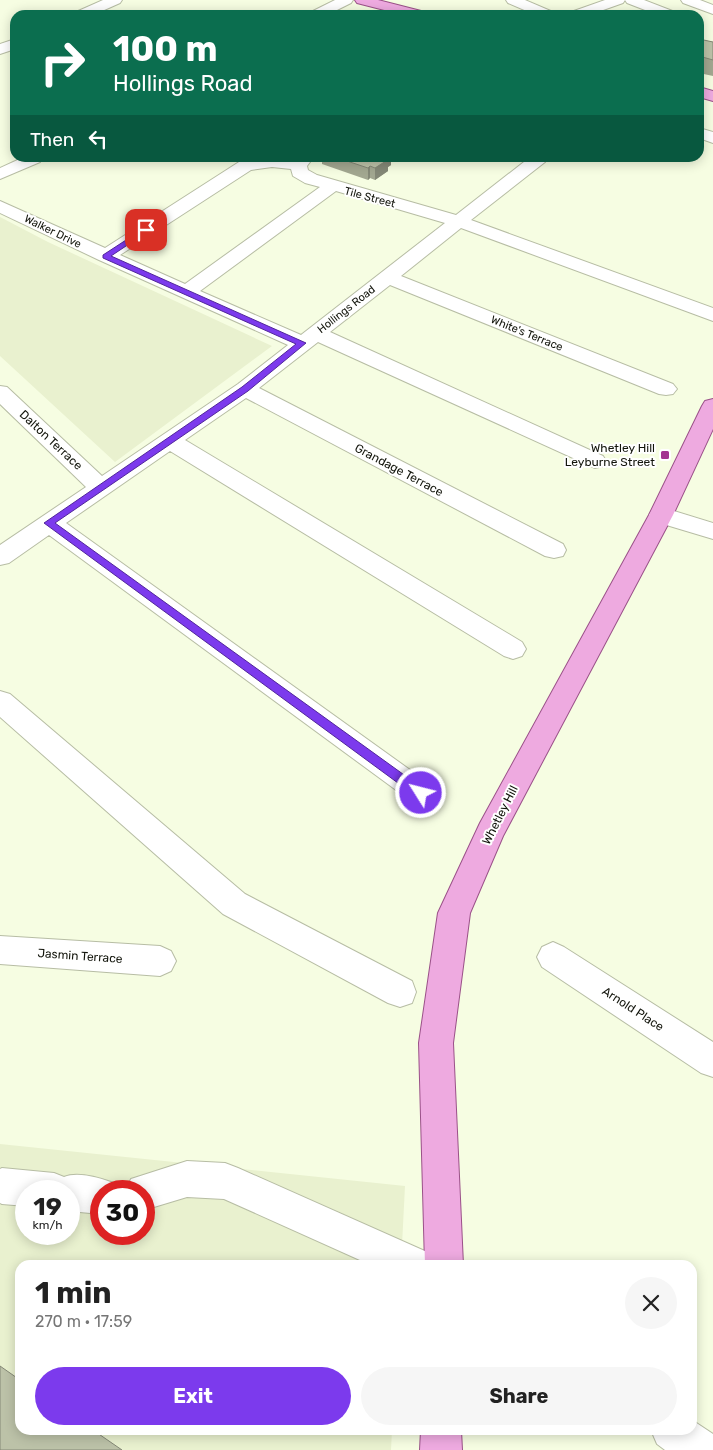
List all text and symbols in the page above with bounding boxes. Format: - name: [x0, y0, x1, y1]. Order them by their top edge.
- text: 100 m: [113, 28, 218, 70]
- icon: right: [30, 30, 95, 95]
- text: Hollings Road: [113, 70, 253, 97]
- icon: left: [84, 125, 112, 153]
- text: Then: [30, 128, 74, 151]
- street label: Tile Street: [343, 184, 397, 211]
- pin: [125, 209, 167, 251]
- street label: Walker Drive: [22, 212, 83, 251]
- icon: arrive: [132, 216, 160, 244]
- street label: Hollings Road: [315, 283, 378, 336]
- street label: White's Terrace: [489, 313, 565, 354]
- street label: Dalton Terrace: [17, 407, 86, 473]
- street label: Grandage Terrace: [352, 441, 446, 499]
- place label: Whetley Hill Leyburne Street: [565, 441, 655, 469]
- marker: Whetley Hill Leyburne Street: [659, 449, 671, 461]
- position arrow: [394, 766, 446, 818]
- street label: Whetley Hill: [479, 783, 521, 847]
- street label: Jasmin Terrace: [37, 946, 123, 966]
- street label: Arnold Place: [600, 984, 667, 1034]
- speed limit sign: 30: [90, 1180, 155, 1245]
- text: 19: [33, 1192, 62, 1221]
- text: km/h: [33, 1218, 62, 1232]
- text: 1 min: [35, 1275, 112, 1311]
- button: close: [625, 1277, 677, 1329]
- text: 270 m · 17:59: [35, 1312, 132, 1331]
- button: Exit: [35, 1367, 351, 1425]
- button: Share: [361, 1367, 677, 1425]

